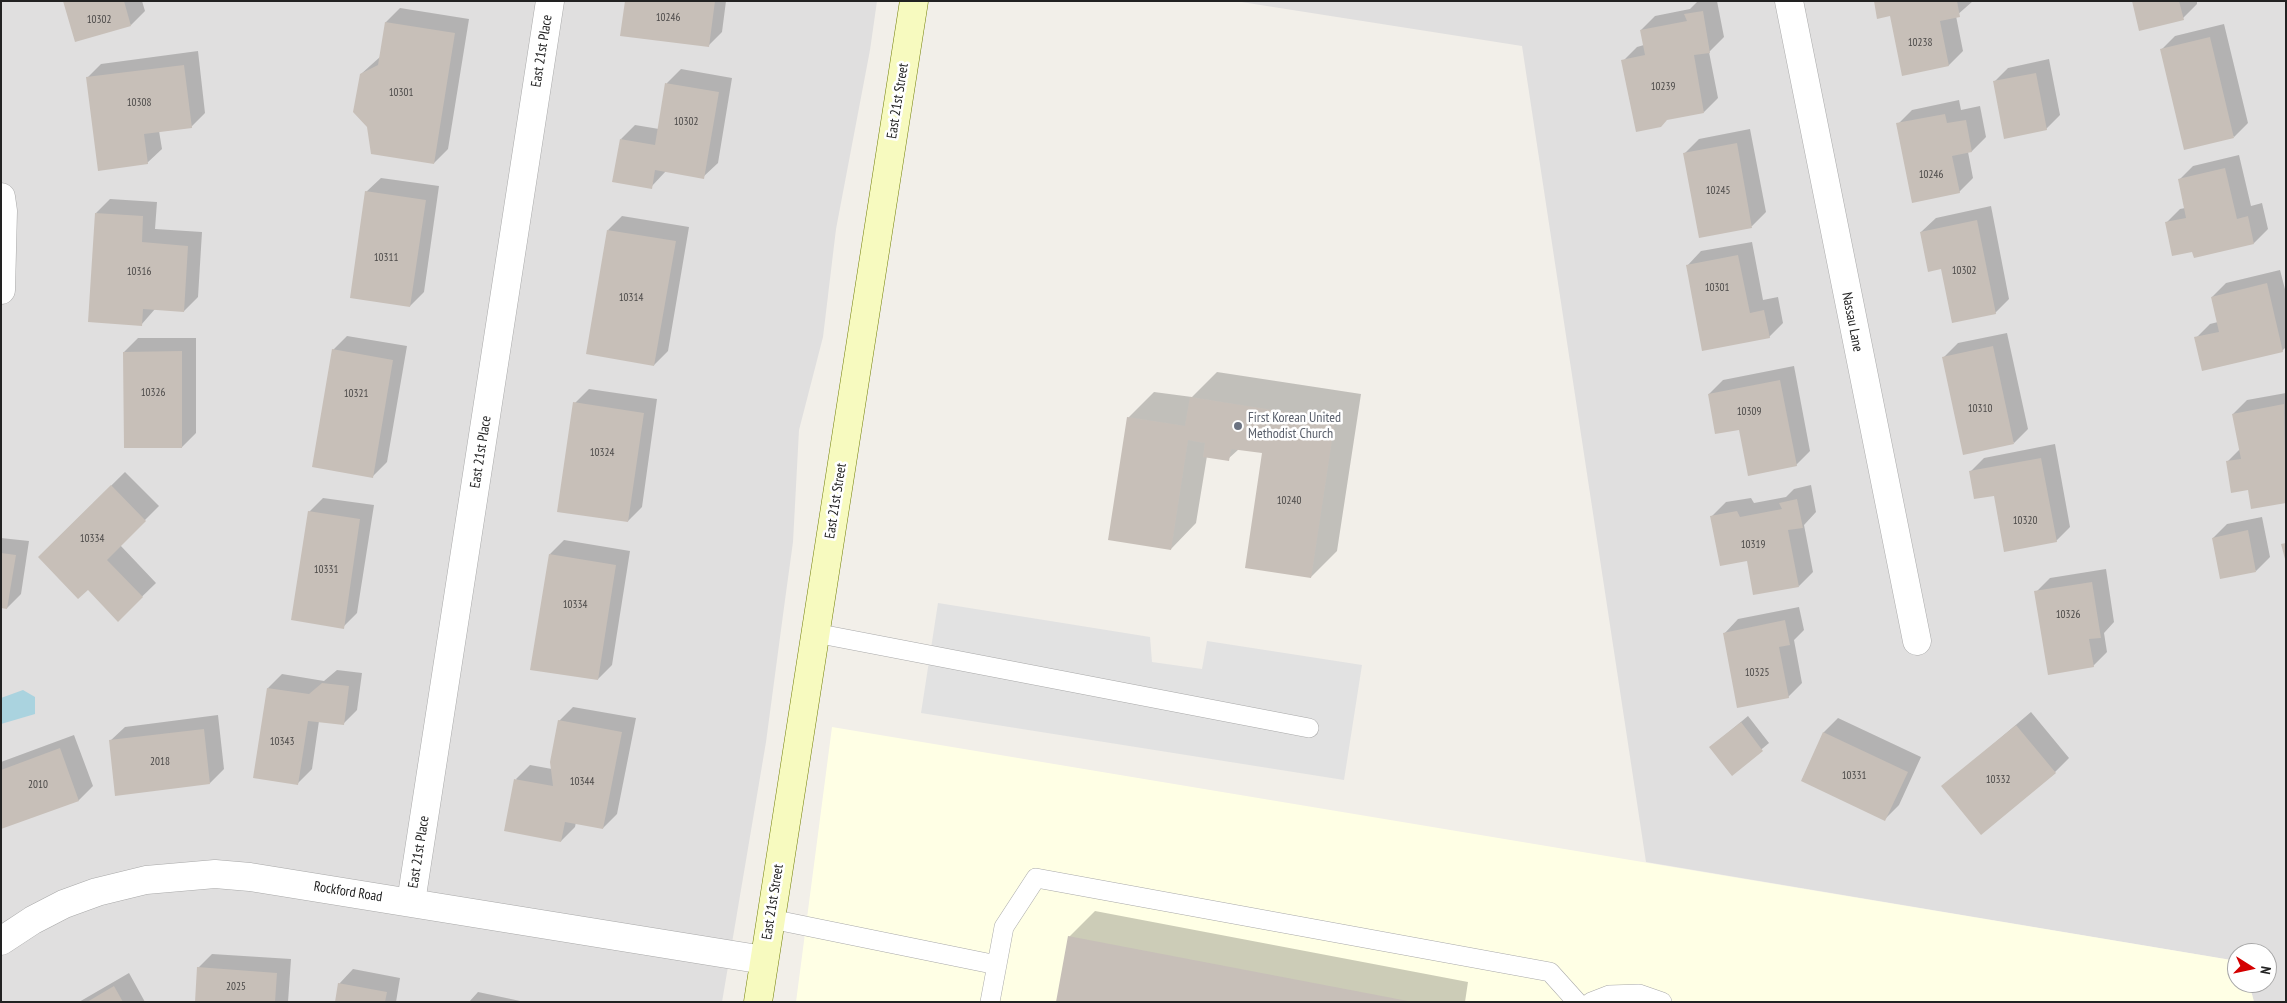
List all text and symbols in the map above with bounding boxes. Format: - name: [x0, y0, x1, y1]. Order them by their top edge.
- house number: 10246: [656, 11, 680, 25]
- house number: 10302: [87, 13, 111, 27]
- street label: East 21st Place: [528, 14, 556, 88]
- house number: 10238: [1908, 36, 1932, 50]
- street label: East 21st Street: [884, 62, 912, 140]
- house number: 10239: [1651, 80, 1675, 94]
- house number: 10301: [389, 86, 413, 100]
- house number: 10308: [127, 96, 151, 110]
- house number: 10302: [674, 115, 698, 129]
- house number: 10246: [1919, 168, 1943, 182]
- house number: 10245: [1706, 184, 1730, 198]
- house number: 10311: [374, 251, 398, 265]
- house number: 10302: [1952, 264, 1976, 278]
- house number: 10316: [127, 265, 151, 279]
- house number: 10301: [1705, 281, 1729, 295]
- house number: 10314: [619, 291, 643, 305]
- street label: Nassau Lane: [1838, 291, 1866, 353]
- house number: 10326: [141, 386, 165, 400]
- house number: 10321: [344, 387, 368, 401]
- house number: 10310: [1968, 402, 1992, 416]
- house number: 10309: [1737, 405, 1761, 419]
- place label: First Korean United Methodist Church: [1248, 410, 1341, 442]
- street label: East 21st Place: [467, 415, 495, 489]
- marker: First Korean United Methodist Church: [1232, 420, 1244, 432]
- house number: 10324: [590, 446, 614, 460]
- street label: East 21st Street: [822, 462, 850, 540]
- house number: 10240: [1277, 494, 1301, 508]
- house number: 10320: [2013, 514, 2037, 528]
- house number: 10334: [80, 532, 104, 546]
- house number: 10319: [1741, 538, 1765, 552]
- house number: 10331: [314, 563, 338, 577]
- house number: 10334: [563, 598, 587, 612]
- house number: 10326: [2056, 608, 2080, 622]
- house number: 10325: [1745, 666, 1769, 680]
- house number: 10343: [270, 735, 294, 749]
- house number: 2018: [150, 755, 170, 769]
- house number: 10331: [1842, 769, 1866, 783]
- house number: 10332: [1986, 773, 2010, 787]
- house number: 10344: [570, 775, 594, 789]
- house number: 2010: [28, 778, 48, 792]
- street label: East 21st Place: [405, 815, 433, 889]
- street label: East 21st Street: [759, 863, 787, 941]
- street label: Rockford Road: [313, 878, 383, 906]
- north arrow: [2227, 943, 2277, 993]
- text: N: [2256, 965, 2275, 976]
- house number: 2025: [226, 980, 246, 994]

